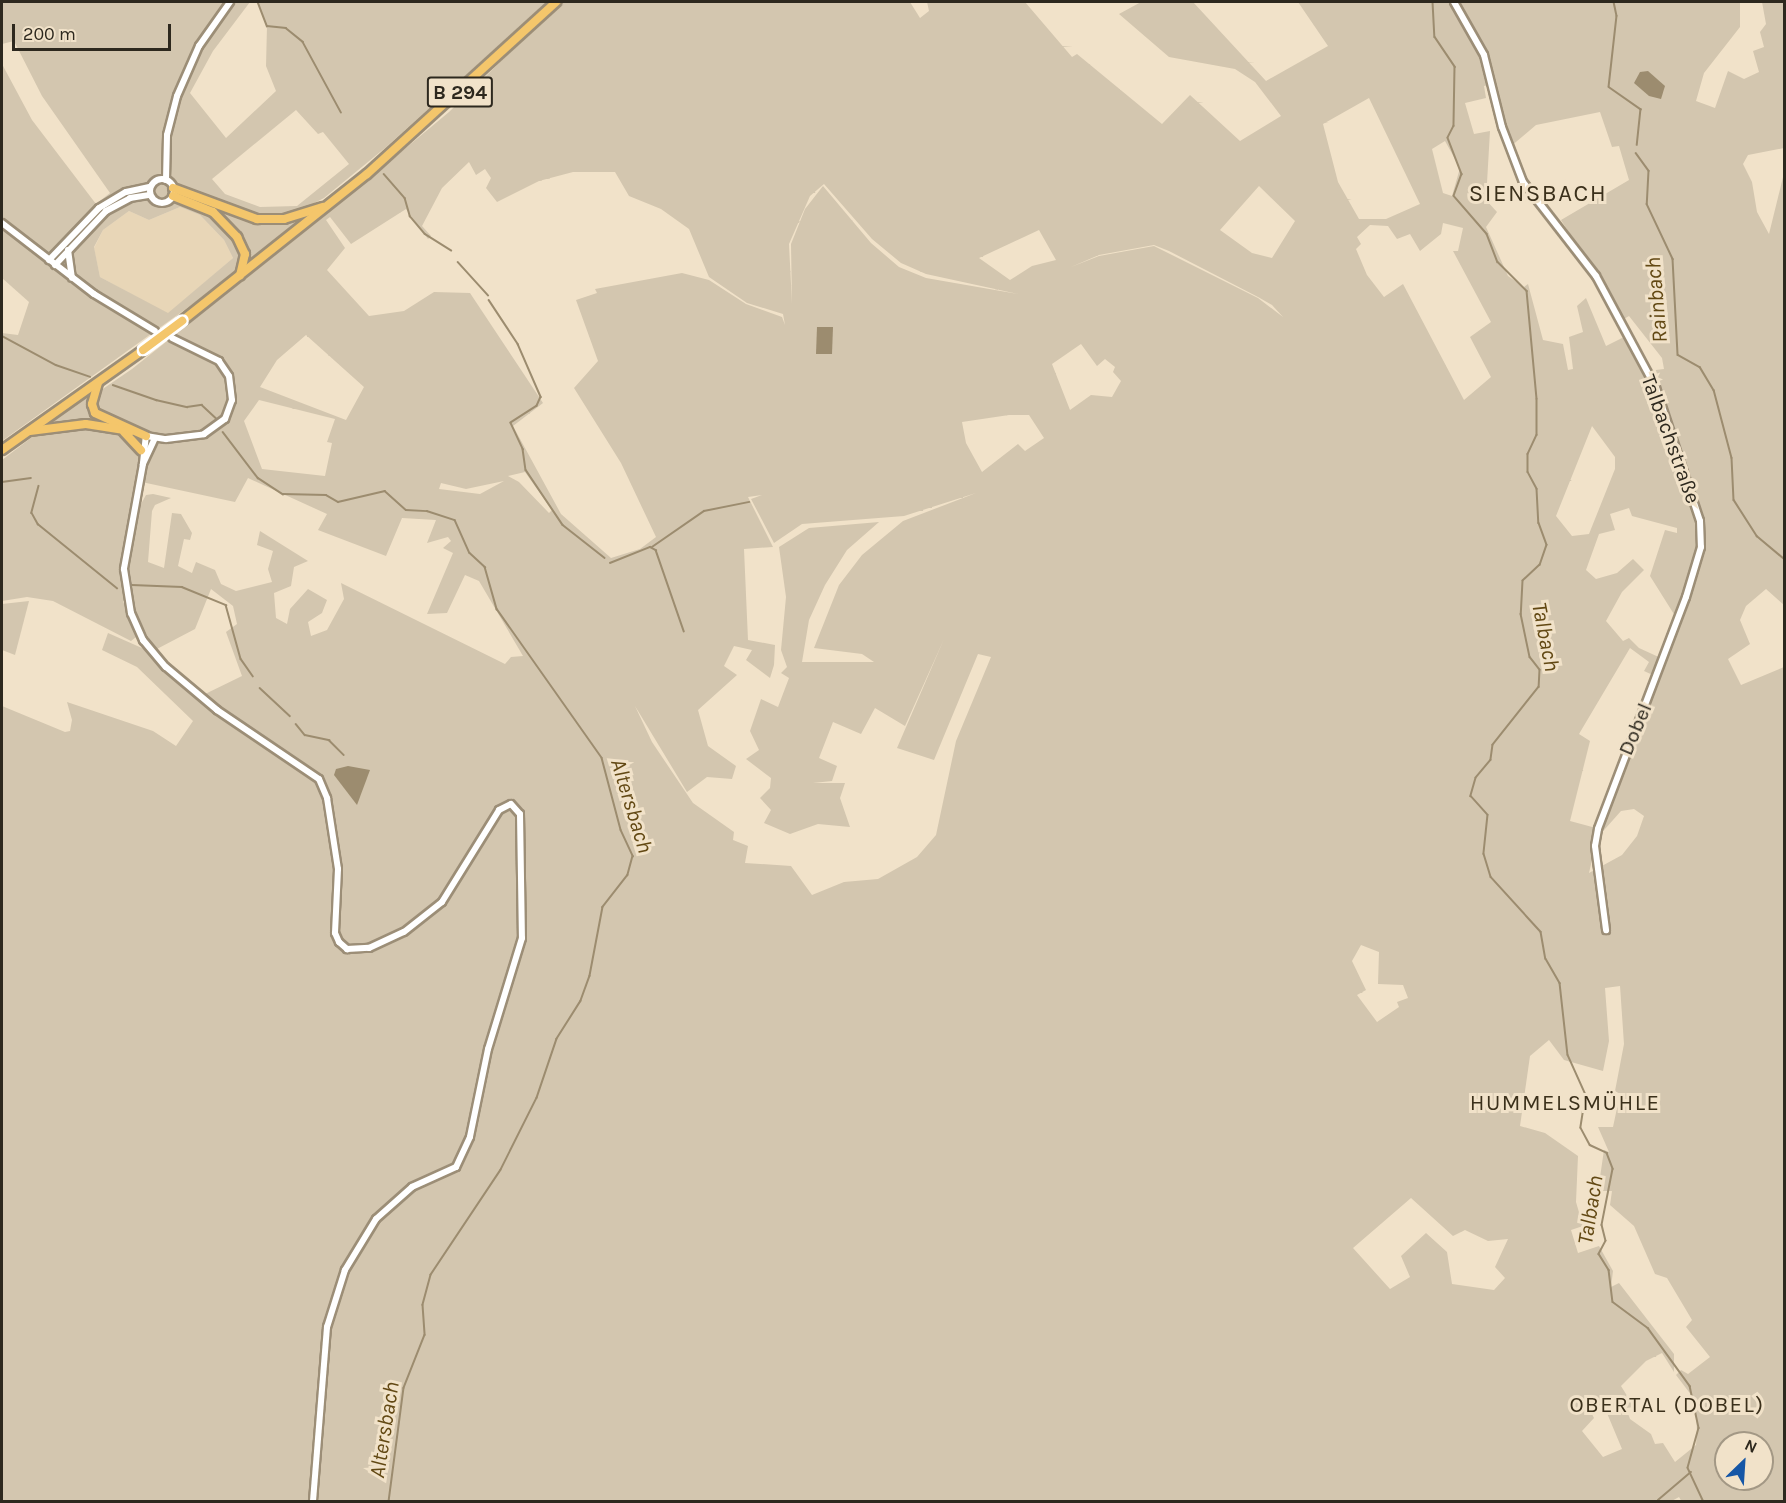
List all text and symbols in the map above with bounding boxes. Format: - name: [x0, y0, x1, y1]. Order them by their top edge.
- scale bar: [15, 12, 174, 50]
- text: 200 m: [23, 23, 76, 45]
- road number: B 294: [426, 75, 494, 109]
- district label: SIENSBACH: [1469, 180, 1607, 208]
- water label: Rainbach: [1640, 256, 1674, 344]
- street label: Talbachstraße: [1636, 371, 1706, 507]
- water label: Talbach: [1525, 600, 1565, 674]
- street label: Dobel: [1613, 699, 1657, 759]
- water label: Altersbach: [604, 756, 658, 856]
- district label: HUMMELSMÜHLE: [1470, 1091, 1660, 1117]
- water label: Talbach: [1573, 1174, 1609, 1246]
- water label: Altersbach: [364, 1380, 406, 1480]
- district label: OBERTAL (DOBEL): [1569, 1393, 1765, 1419]
- north arrow: [1714, 1431, 1774, 1491]
- text: N: [1742, 1435, 1760, 1457]

